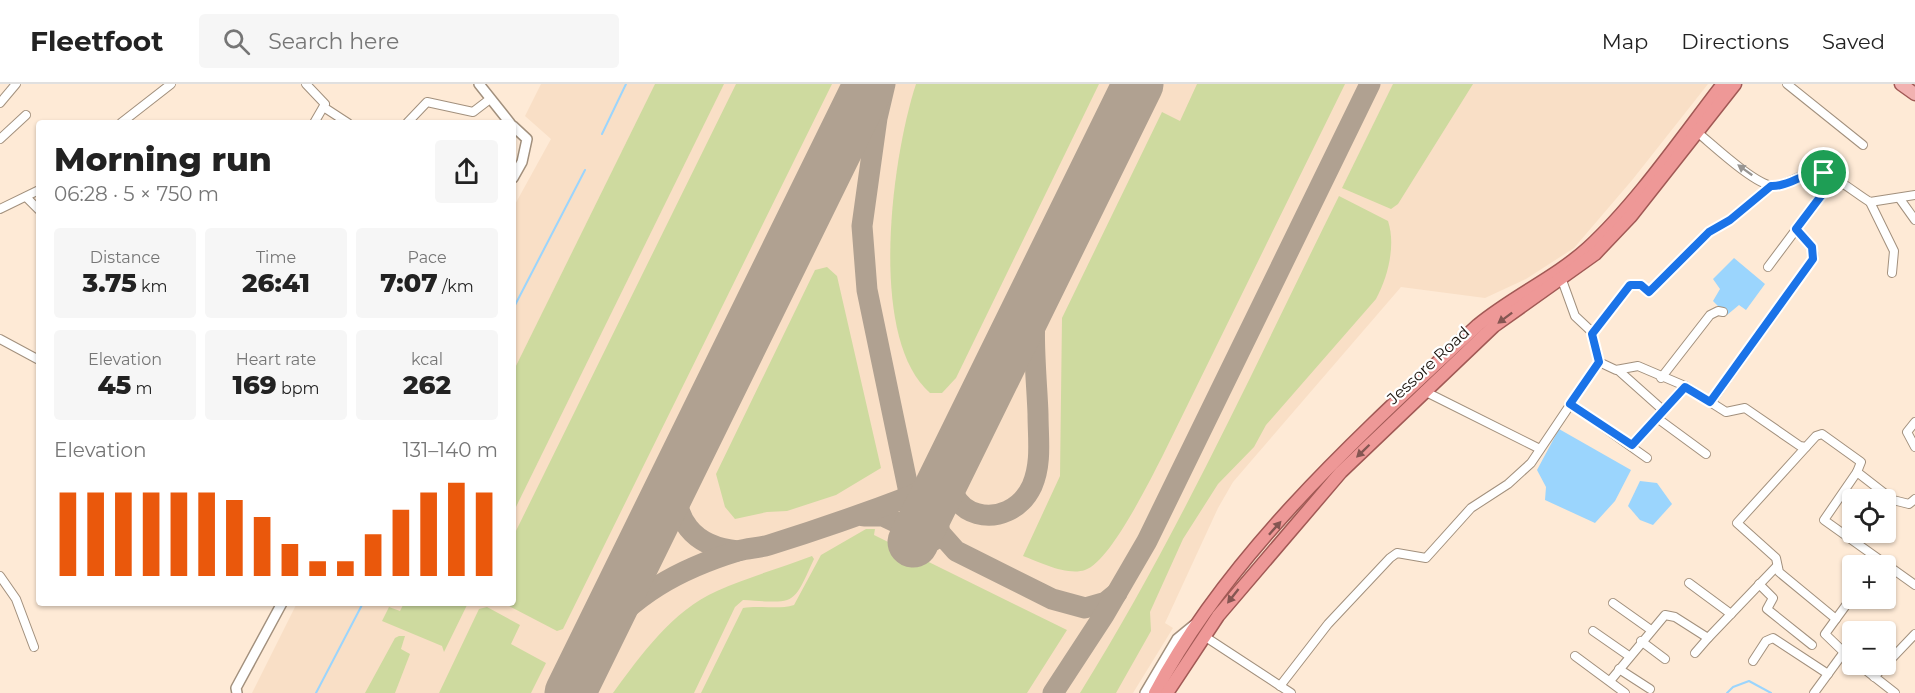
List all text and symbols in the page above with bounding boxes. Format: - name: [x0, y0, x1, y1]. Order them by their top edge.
- search box: [199, 14, 619, 68]
- text: Fleetfoot: [30, 24, 163, 58]
- icon: search: [220, 25, 253, 58]
- text: Search here: [268, 28, 399, 55]
- text: Map: [1602, 29, 1648, 54]
- text: Directions: [1681, 29, 1789, 54]
- text: Saved: [1822, 29, 1885, 54]
- text: Morning run: [54, 139, 272, 179]
- button: share: [435, 140, 498, 203]
- pin: [1798, 147, 1849, 198]
- icon: arrive: [1807, 156, 1840, 189]
- one-way arrow: [1738, 165, 1753, 177]
- text: 06:28 · 5 × 750 m: [54, 182, 219, 206]
- text: Distance: [90, 248, 160, 267]
- text: Time: [256, 248, 296, 267]
- text: Pace: [407, 248, 447, 267]
- text: 3.75: [83, 267, 137, 299]
- text: 26:41: [242, 267, 310, 299]
- text: 7:07: [380, 267, 438, 299]
- text: km: [137, 277, 168, 296]
- text: /km: [438, 277, 474, 296]
- one-way arrow: [1497, 311, 1512, 323]
- street label: Jessore Road: [1383, 323, 1473, 409]
- text: Elevation: [88, 350, 162, 369]
- text: Heart rate: [236, 350, 316, 369]
- text: kcal: [411, 350, 443, 369]
- text: 45: [97, 369, 131, 401]
- text: 169: [232, 369, 277, 401]
- text: 262: [403, 369, 451, 401]
- text: m: [131, 379, 153, 398]
- text: bpm: [277, 379, 320, 398]
- text: Elevation: [54, 438, 146, 462]
- text: 131–140 m: [402, 438, 498, 462]
- one-way arrow: [1355, 444, 1370, 458]
- map controls: [1842, 489, 1896, 675]
- button: locate: [1842, 489, 1896, 543]
- one-way arrow: [1268, 520, 1282, 535]
- button: +: [1842, 555, 1896, 609]
- one-way arrow: [1227, 589, 1239, 604]
- button: −: [1842, 621, 1896, 675]

